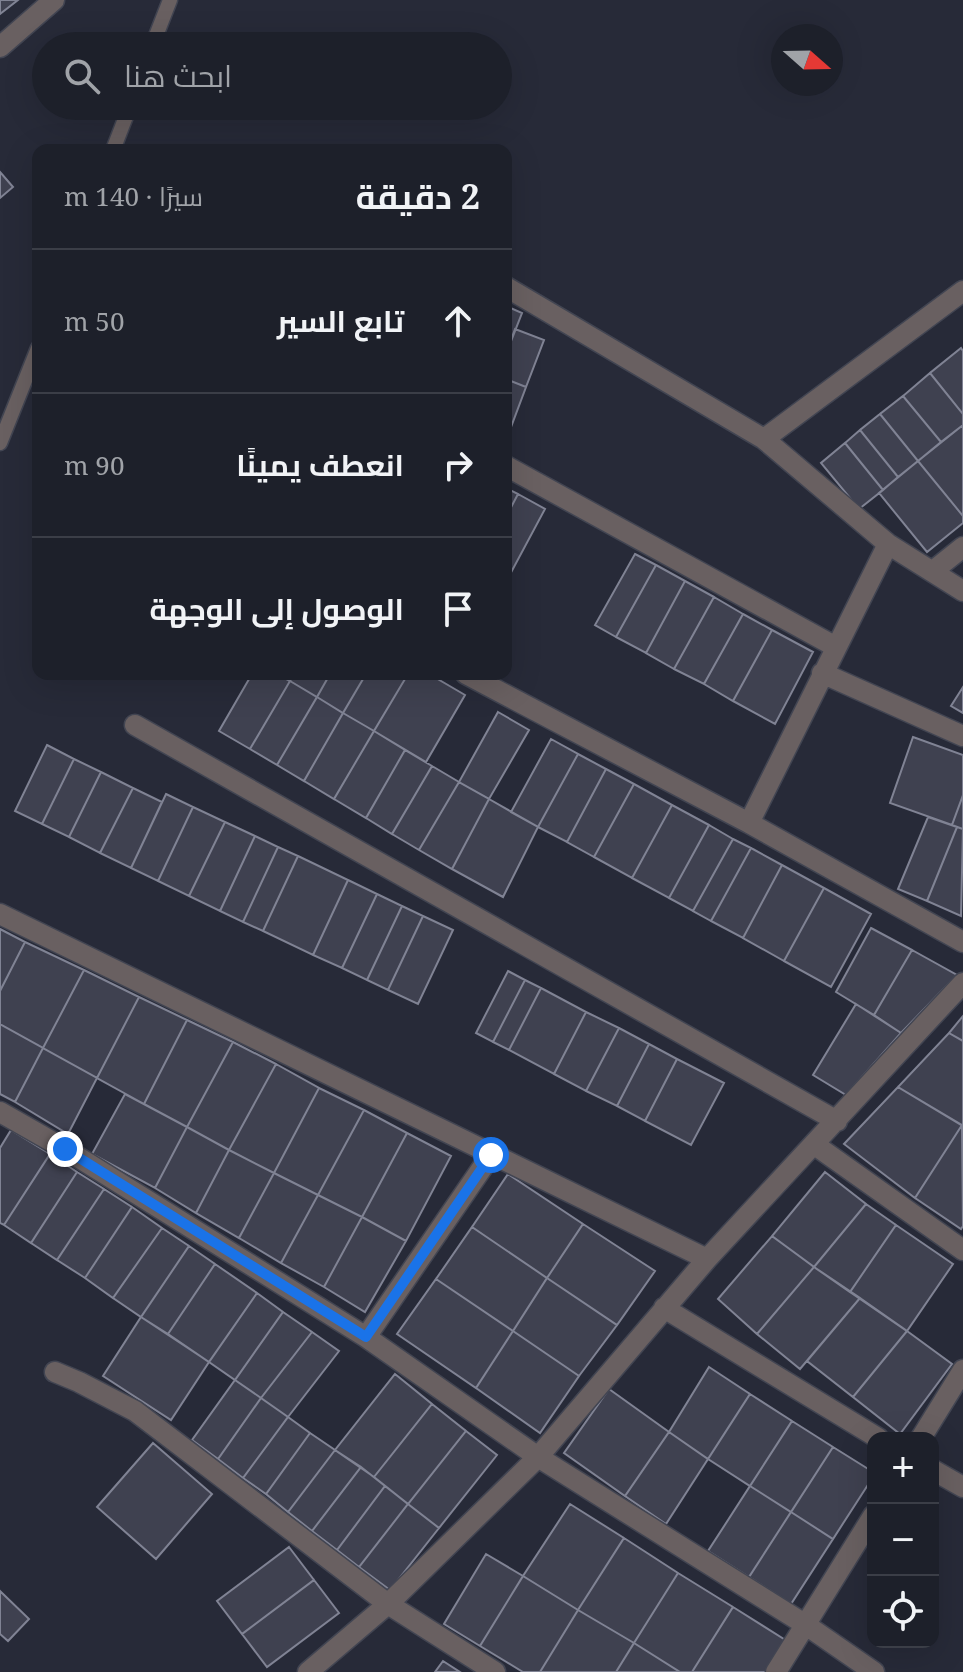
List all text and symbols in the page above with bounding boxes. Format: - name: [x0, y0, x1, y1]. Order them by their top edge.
- north arrow: [771, 24, 843, 96]
- search box: [32, 32, 512, 120]
- icon: search: [60, 54, 104, 98]
- text: ابحث هنا: [124, 55, 232, 96]
- text: 2 دقيقة: [356, 173, 480, 219]
- text: سيرًا · 140 m: [64, 178, 203, 214]
- icon: ahead: [436, 299, 480, 343]
- text: تابع السير: [277, 300, 404, 341]
- text: 50 m: [64, 303, 124, 339]
- icon: right: [436, 443, 480, 487]
- text: انعطف يمينًا: [236, 444, 404, 485]
- text: 90 m: [64, 447, 124, 483]
- icon: arrive: [436, 587, 480, 631]
- text: الوصول إلى الوجهة: [149, 588, 404, 629]
- route end: [47, 1131, 83, 1167]
- route start: [473, 1137, 509, 1173]
- map controls: [867, 1432, 939, 1648]
- button: +: [867, 1432, 939, 1504]
- button: −: [867, 1504, 939, 1576]
- button: locate: [867, 1576, 939, 1648]

